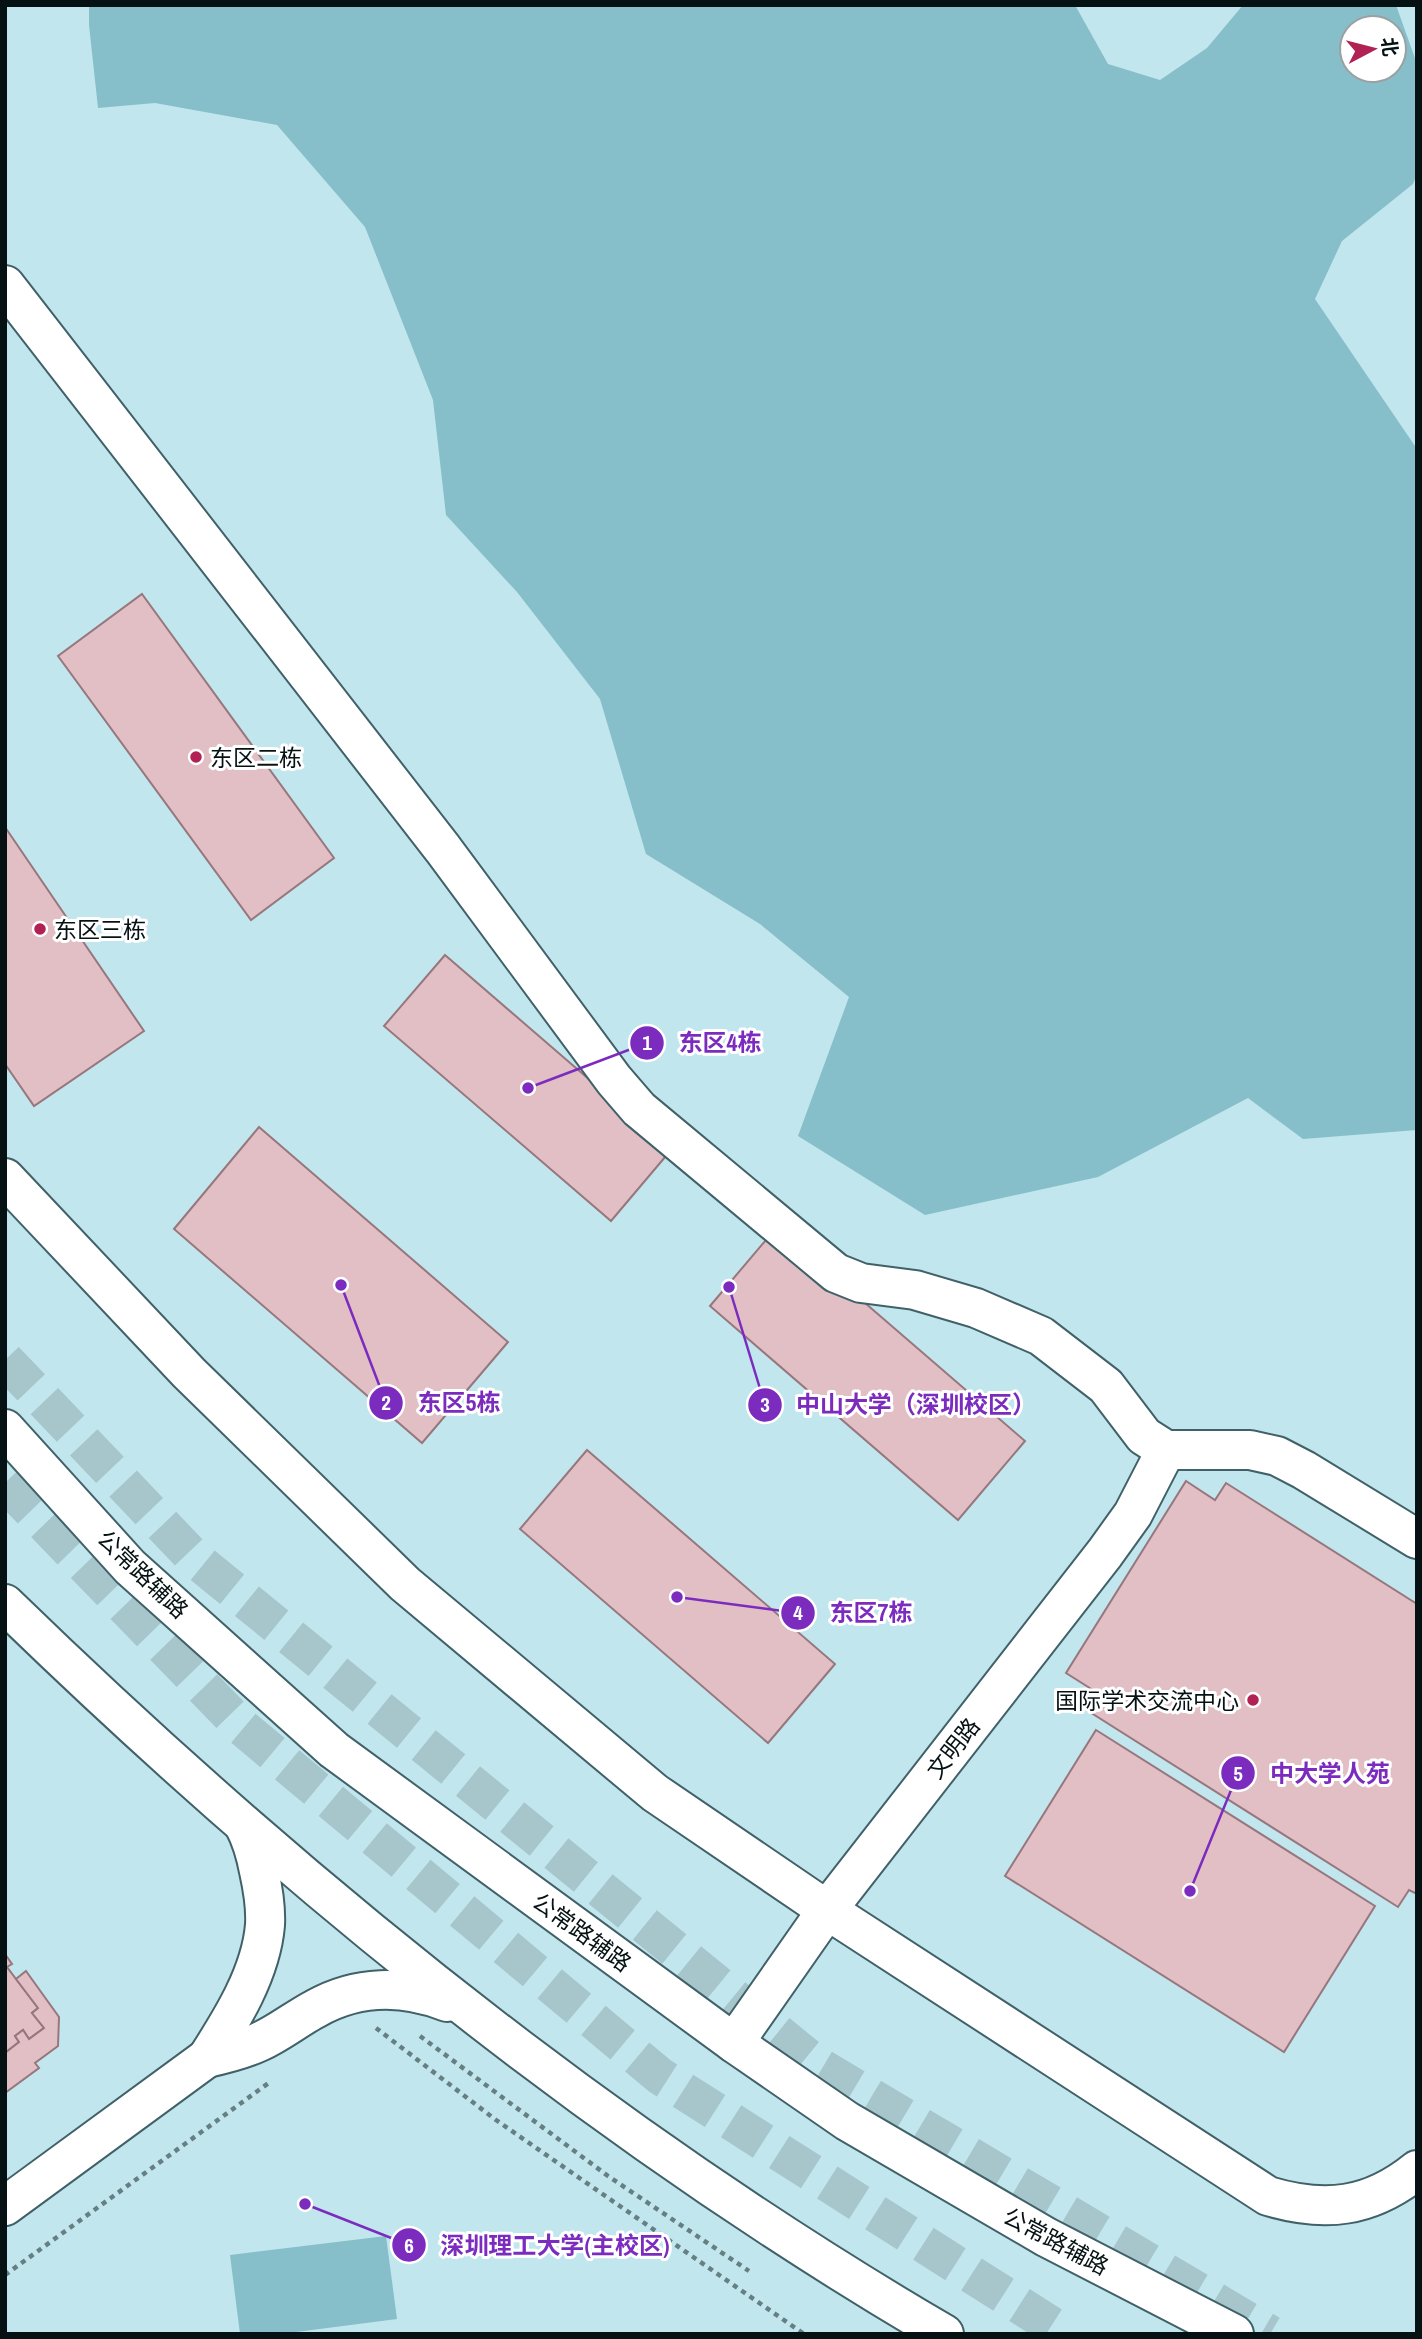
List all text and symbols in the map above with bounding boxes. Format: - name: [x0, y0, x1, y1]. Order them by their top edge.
- north arrow: [1338, 14, 1408, 84]
- text: 北: [1376, 36, 1404, 58]
- place label: 东区二栋: [210, 742, 302, 773]
- marker: 东区二栋: [188, 749, 204, 765]
- place label: 东区三栋: [54, 914, 146, 945]
- marker: 东区三栋: [32, 921, 48, 937]
- callout: 东区4栋: [629, 1020, 775, 1065]
- text: 东区4栋: [679, 1026, 761, 1058]
- text: 1: [642, 1028, 652, 1057]
- callout: 东区5栋: [369, 1381, 515, 1426]
- callout: 中山大学（深圳校区）: [747, 1382, 1050, 1427]
- text: 东区5栋: [418, 1386, 500, 1418]
- text: 2: [381, 1388, 391, 1417]
- text: 中山大学（深圳校区）: [796, 1388, 1036, 1420]
- text: 3: [760, 1390, 770, 1419]
- street label: 公常路辅路: [91, 1523, 195, 1625]
- callout: 东区7栋: [780, 1590, 926, 1635]
- text: 东区7栋: [830, 1596, 912, 1628]
- text: 4: [793, 1598, 803, 1627]
- place label: 国际学术交流中心: [1055, 1685, 1239, 1716]
- marker: 国际学术交流中心: [1245, 1692, 1261, 1708]
- street label: 文明路: [920, 1711, 986, 1785]
- callout: 中大学人苑: [1221, 1751, 1404, 1796]
- text: 中大学人苑: [1270, 1757, 1390, 1789]
- text: 5: [1233, 1759, 1243, 1788]
- street label: 公常路辅路: [526, 1886, 638, 1978]
- street label: 公常路辅路: [998, 2200, 1114, 2282]
- callout: 深圳理工大学(主校区): [392, 2223, 684, 2268]
- text: 深圳理工大学(主校区): [440, 2229, 670, 2261]
- text: 6: [404, 2231, 414, 2260]

